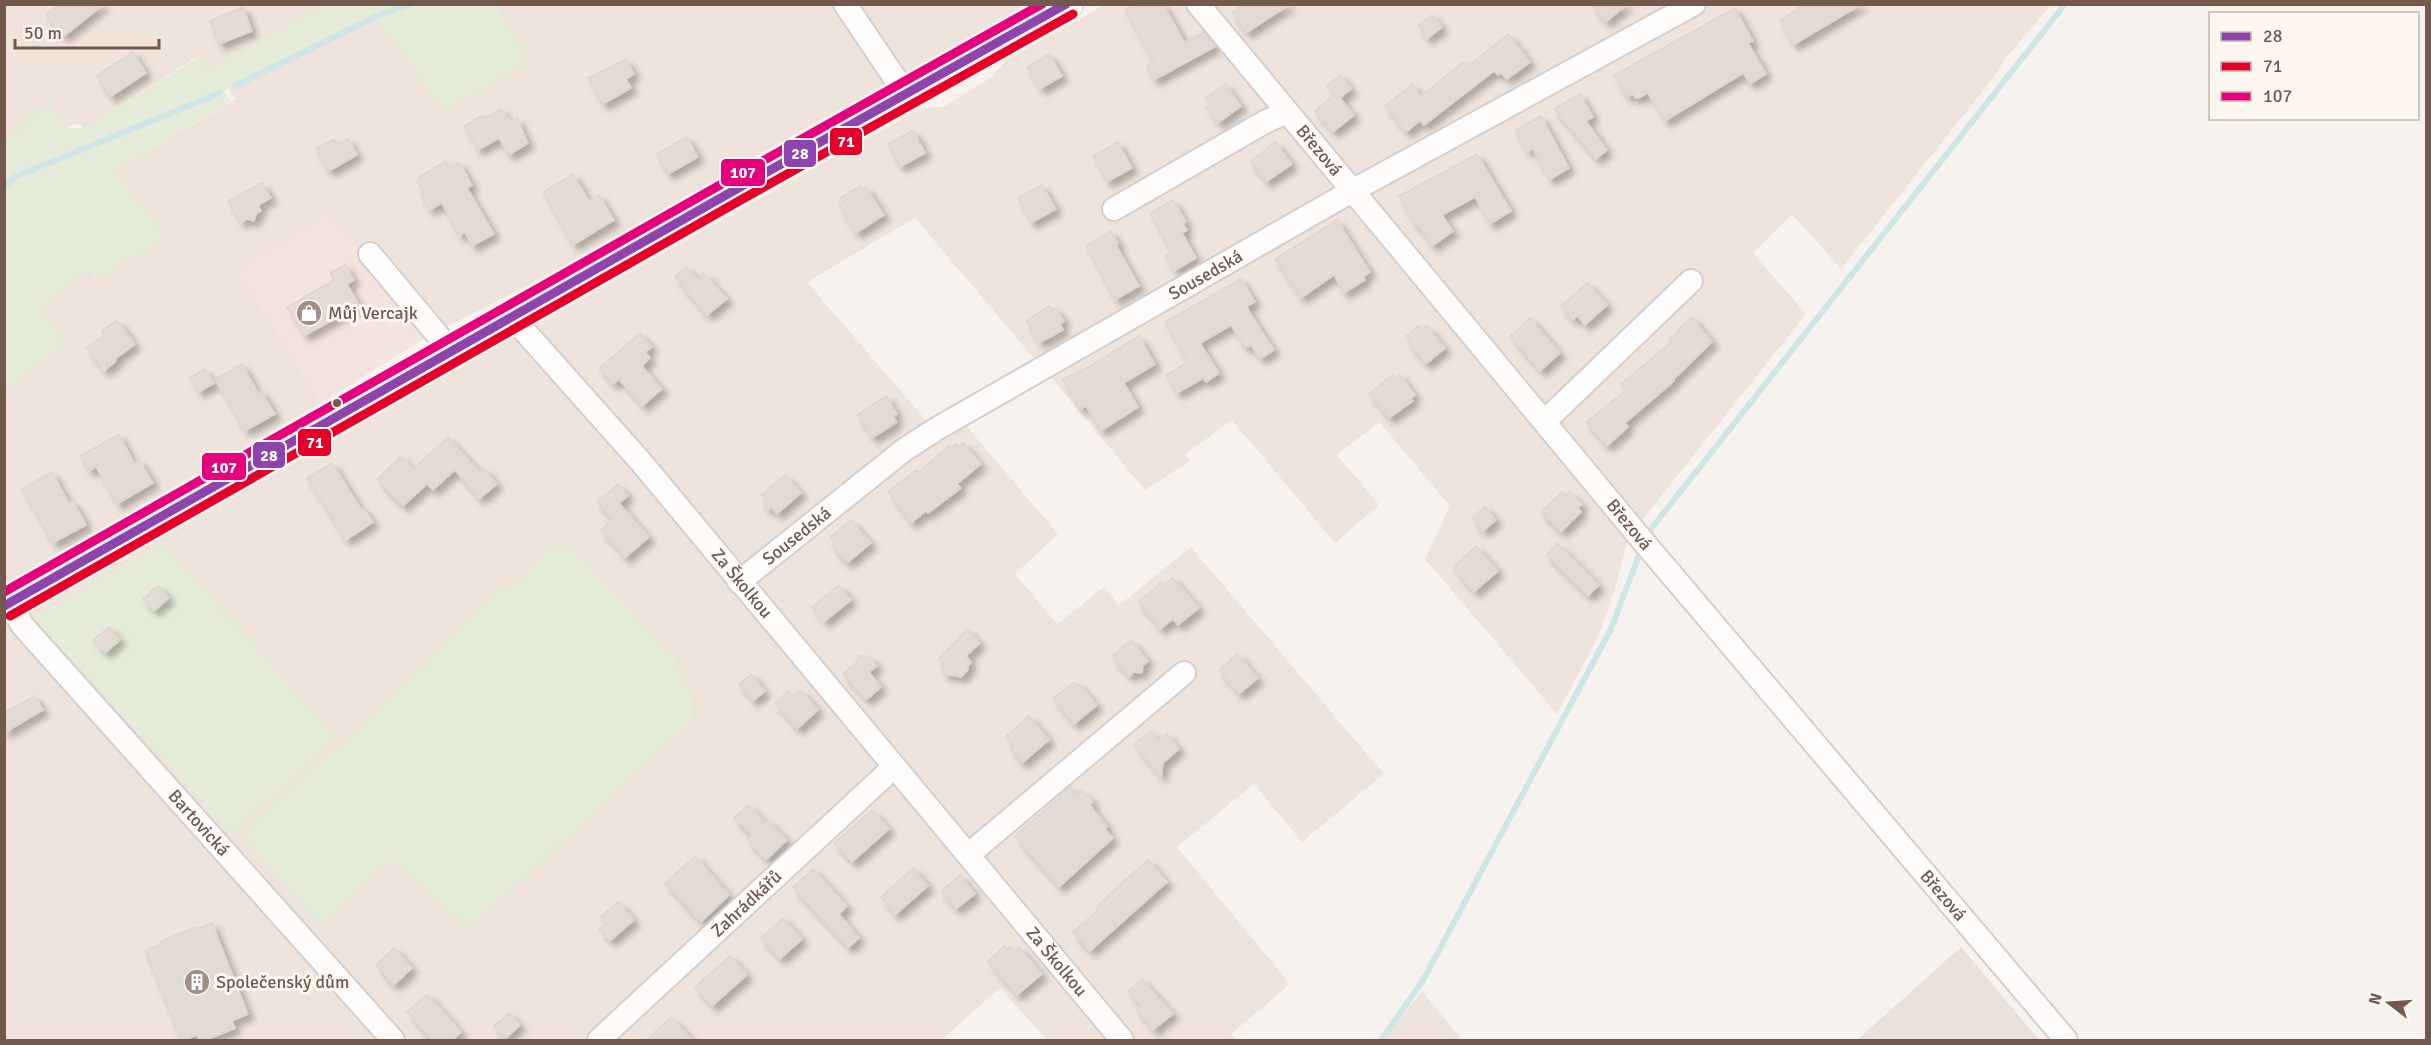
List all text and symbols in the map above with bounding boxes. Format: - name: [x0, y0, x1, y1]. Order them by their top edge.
- scale bar: [15, 12, 159, 50]
- legend: [2209, 12, 2419, 120]
- text: 50 m: [24, 22, 62, 44]
- text: 28: [2263, 25, 2282, 47]
- text: 71: [2263, 55, 2282, 77]
- text: 107: [2263, 85, 2292, 107]
- street label: Březová: [1292, 120, 1347, 181]
- line badge: 71: [829, 127, 863, 156]
- text: 71: [837, 132, 855, 152]
- line badge: 28: [783, 139, 817, 168]
- text: 28: [791, 144, 809, 164]
- line badge: 107: [720, 158, 766, 187]
- text: 107: [730, 163, 756, 183]
- street label: Sousedská: [1165, 245, 1246, 305]
- shop icon: Můj Vercajk: [294, 298, 324, 328]
- place label: Můj Vercajk: [328, 302, 418, 324]
- unlabelled marker: [331, 397, 343, 409]
- line badge: 71: [297, 428, 332, 457]
- text: 71: [306, 433, 324, 453]
- line badge: 28: [252, 441, 286, 469]
- text: 28: [260, 446, 278, 466]
- line badge: 107: [201, 452, 247, 481]
- text: 107: [211, 458, 237, 478]
- street label: Březová: [1602, 494, 1657, 555]
- street label: Sousedská: [758, 502, 836, 570]
- street label: Za Školkou: [707, 544, 777, 623]
- street label: Bartovická: [163, 785, 234, 861]
- street label: Zahrádkářů: [707, 865, 786, 942]
- street label: Březová: [1916, 865, 1971, 925]
- street label: Za Školkou: [1021, 922, 1092, 1001]
- building icon: Společenský dům: [182, 967, 212, 997]
- place label: Společenský dům: [216, 971, 349, 993]
- north arrow: [2359, 973, 2419, 1033]
- text: N: [2364, 991, 2387, 1007]

